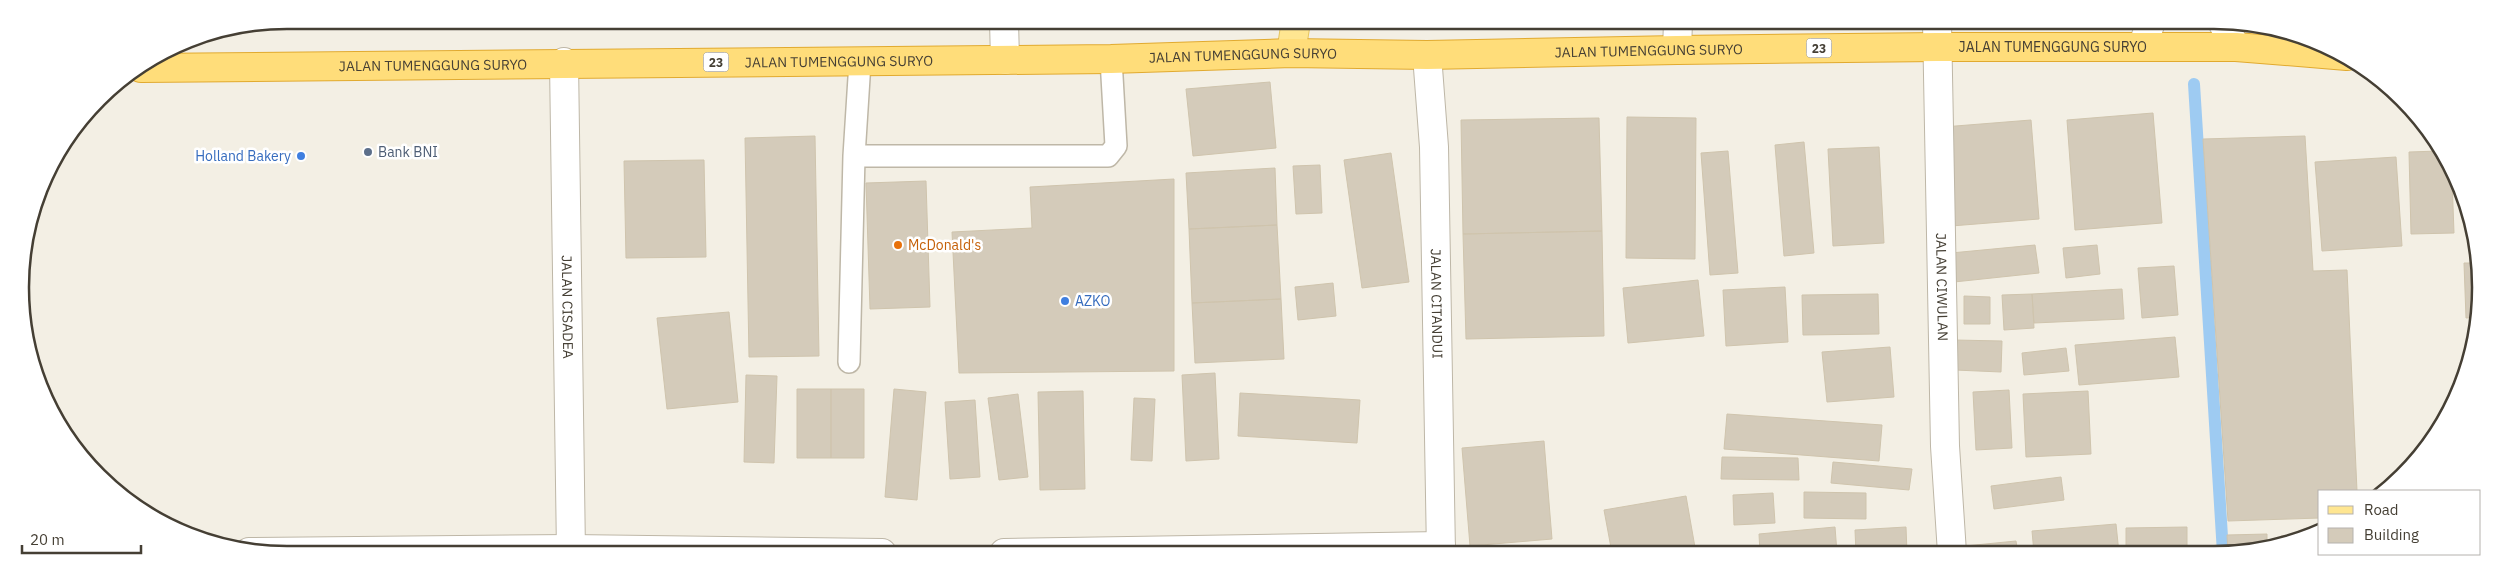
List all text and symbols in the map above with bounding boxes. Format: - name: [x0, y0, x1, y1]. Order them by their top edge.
- road number: 23: [1806, 38, 1832, 58]
- street label: JALAN TUMENGGUNG SURYO: [1959, 38, 2147, 56]
- street label: JALAN TUMENGGUNG SURYO: [1554, 40, 1743, 61]
- street label: JALAN TUMENGGUNG SURYO: [1148, 44, 1337, 67]
- road number: 23: [704, 52, 728, 72]
- street label: JALAN TUMENGGUNG SURYO: [745, 52, 933, 71]
- street label: JALAN TUMENGGUNG SURYO: [339, 55, 527, 75]
- place label: Bank BNI: [378, 143, 438, 161]
- marker: Bank BNI: [362, 146, 374, 158]
- place label: Holland Bakery: [195, 147, 291, 165]
- marker: Holland Bakery: [295, 150, 307, 162]
- street label: JALAN CIWULAN: [1932, 233, 1952, 341]
- place label: McDonald's: [908, 236, 981, 254]
- marker: McDonald's: [892, 239, 904, 251]
- street label: JALAN CITANDUI: [1427, 248, 1447, 359]
- street label: JALAN CISADEA: [558, 255, 577, 359]
- place label: AZKO: [1075, 292, 1111, 310]
- marker: AZKO: [1059, 295, 1071, 307]
- legend: [2318, 490, 2481, 555]
- text: Road: [2364, 500, 2399, 519]
- scale bar: [22, 522, 141, 554]
- text: Building: [2364, 525, 2419, 544]
- text: 20 m: [30, 530, 65, 549]

